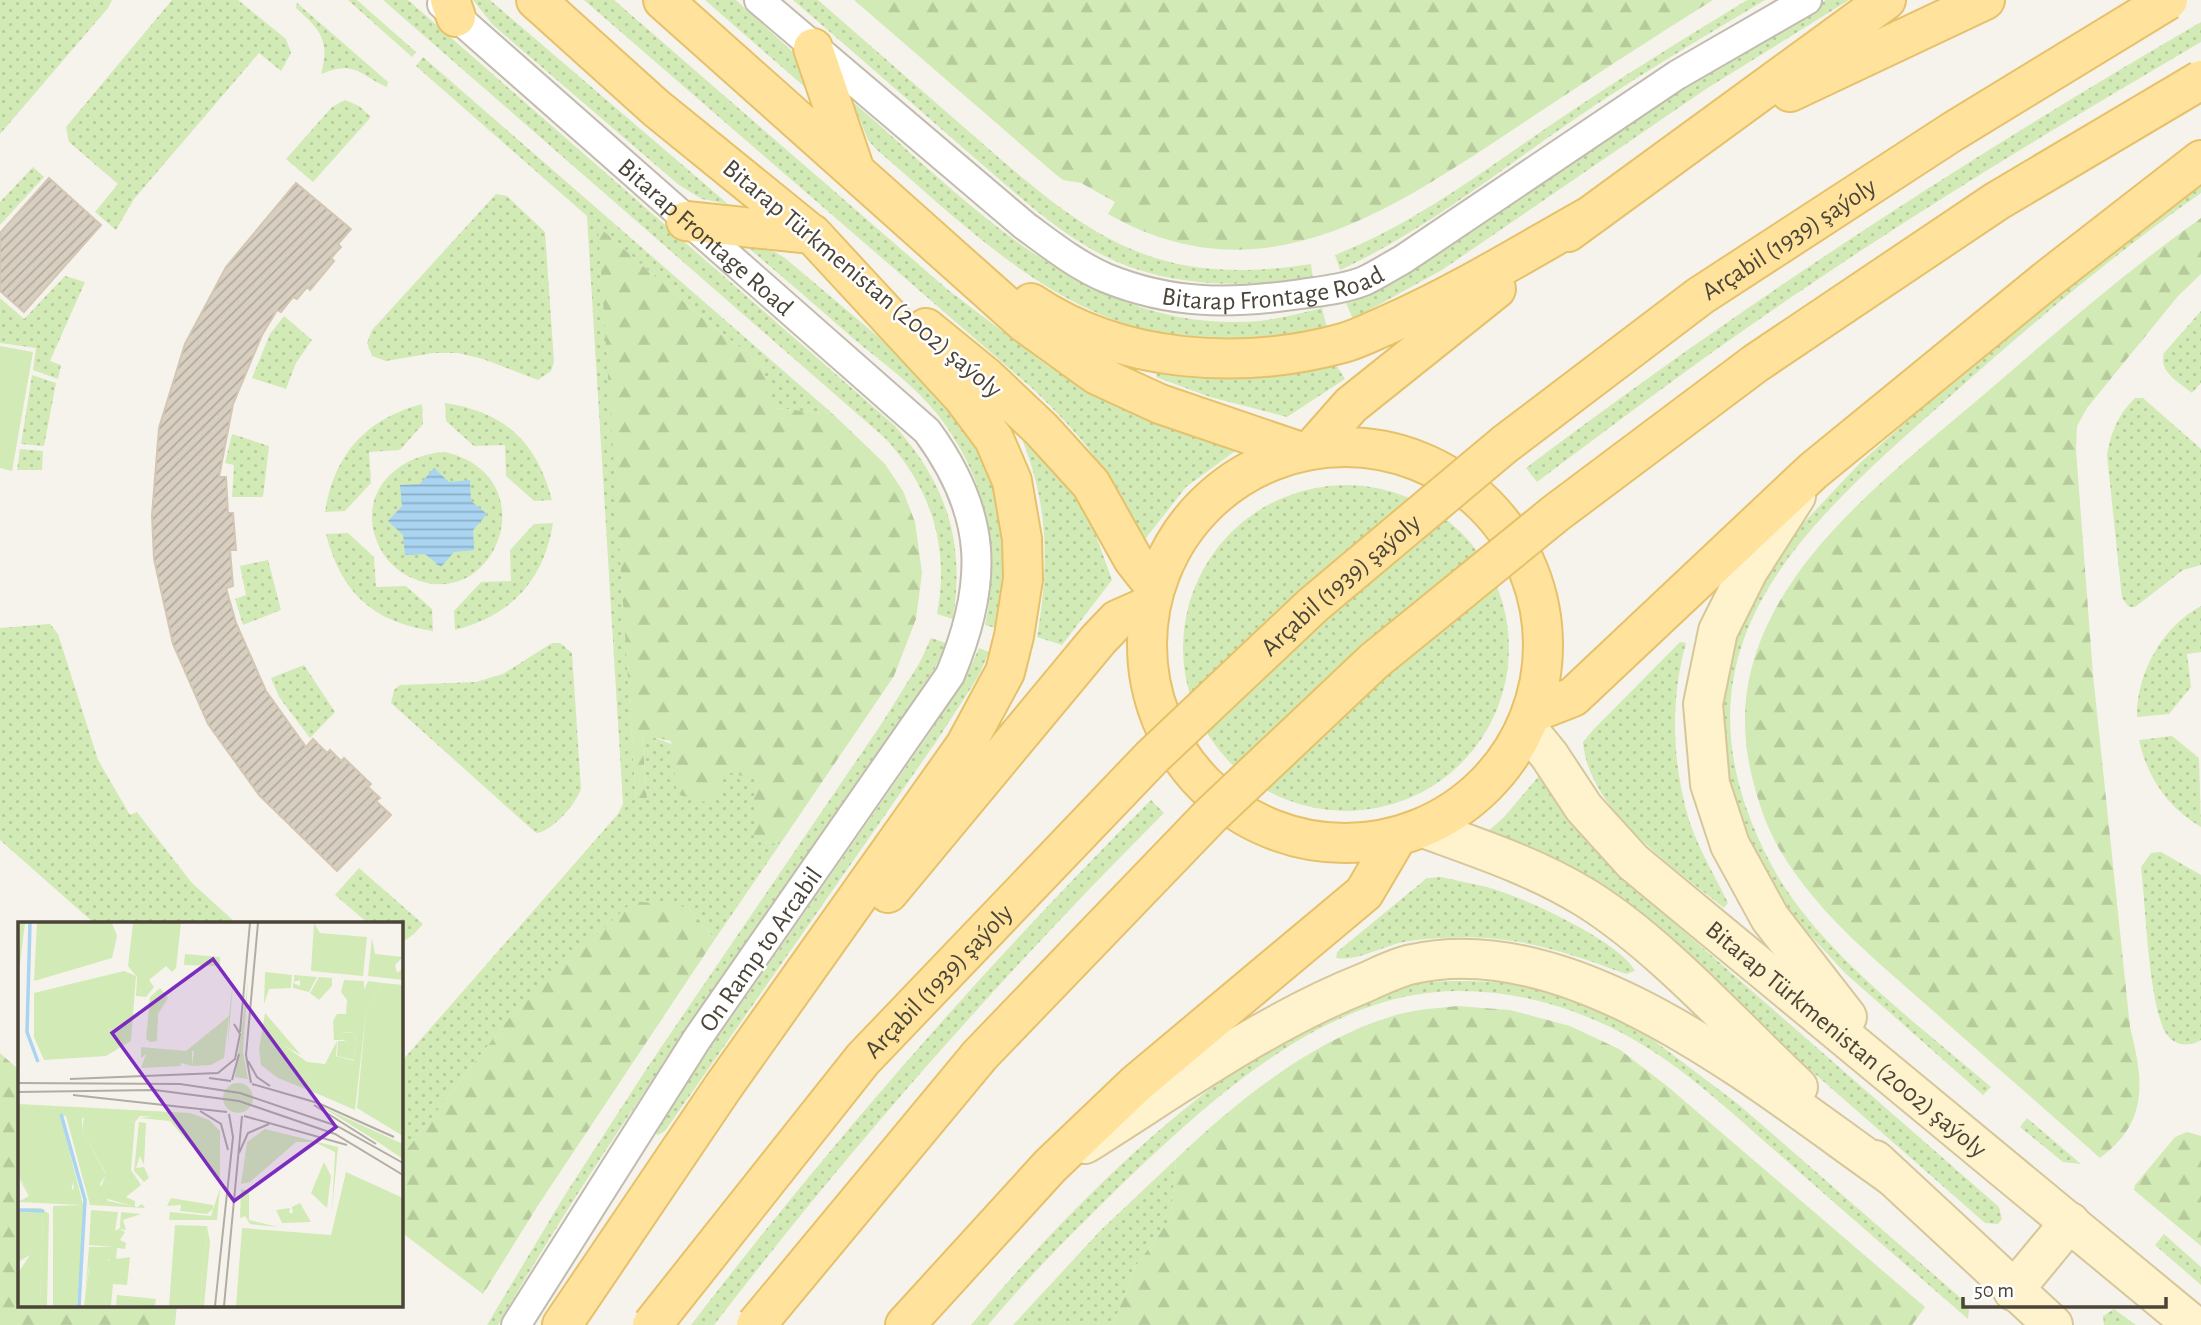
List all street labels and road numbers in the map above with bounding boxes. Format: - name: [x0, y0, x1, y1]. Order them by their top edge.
- street label: Bitarap Frontage Road: [613, 154, 798, 321]
- street label: Bitarap Türkmenistan (2002) şaýoly: [718, 155, 1007, 403]
- street label: Arçabil (1939) şaýoly: [1697, 173, 1881, 305]
- street label: Bitarap Frontage Road: [1160, 261, 1388, 315]
- street label: Arçabil (1939) şaýoly: [1256, 509, 1425, 661]
- street label: On Ramp to Arcabil: [694, 863, 827, 1037]
- street label: Arçabil (1939) şaýoly: [860, 899, 1018, 1063]
- street label: Bitarap Türkmenistan (2002) şaýoly: [1701, 916, 1991, 1163]

